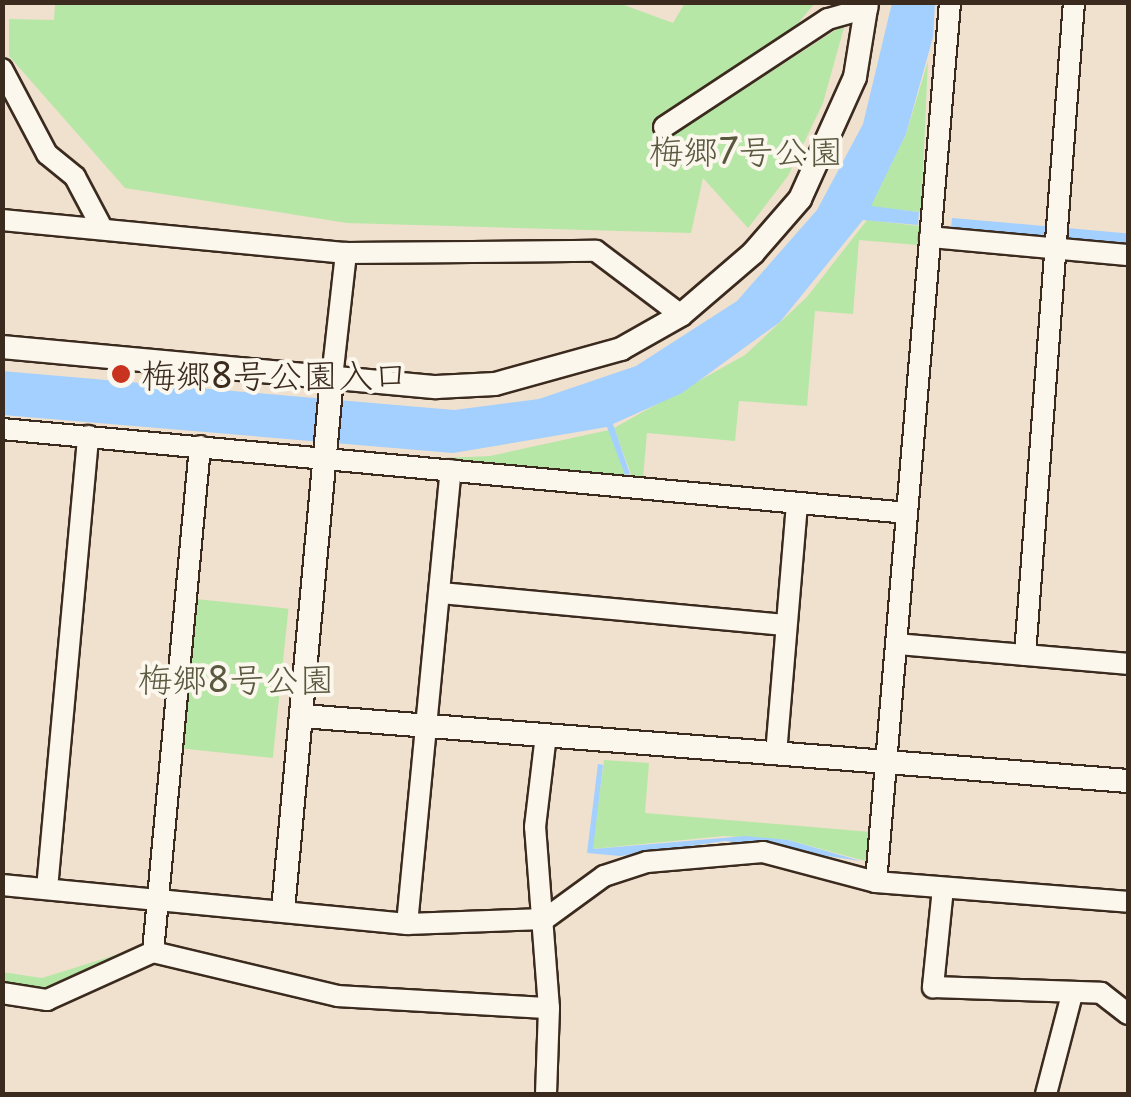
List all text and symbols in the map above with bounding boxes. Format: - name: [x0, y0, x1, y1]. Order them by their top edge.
- park label: 梅郷7号公園: [649, 129, 843, 171]
- place label: 梅郷8号公園入口: [141, 353, 408, 395]
- marker: 梅郷8号公園入口: [110, 363, 132, 385]
- park label: 梅郷8号公園: [138, 657, 334, 699]

